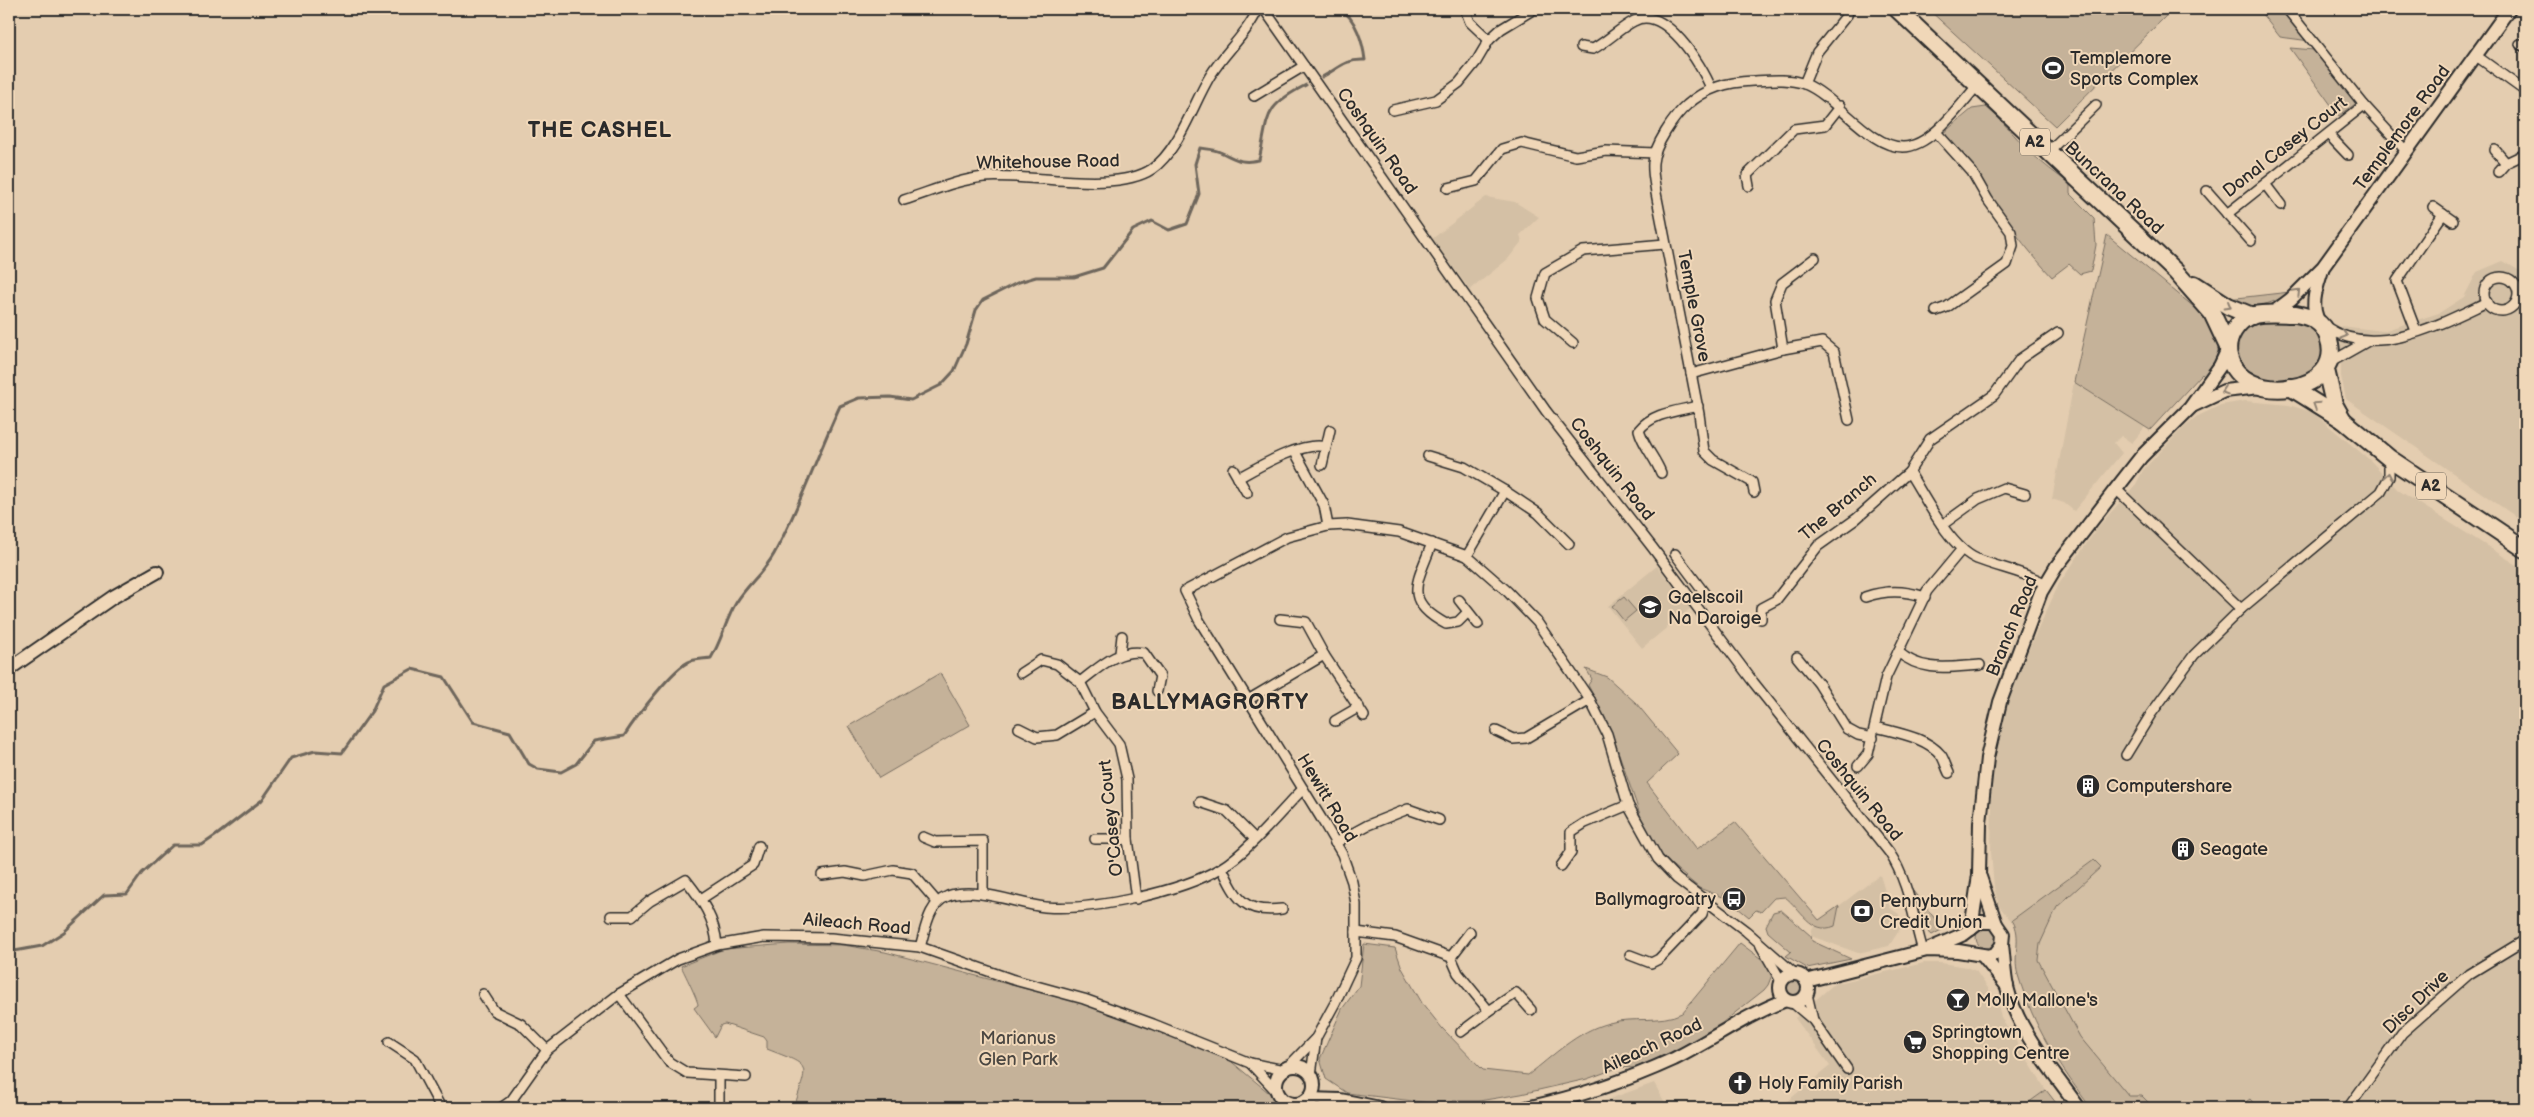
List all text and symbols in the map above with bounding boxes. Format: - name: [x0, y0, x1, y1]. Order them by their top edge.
- place label: Templemore Sports Complex: [2070, 48, 2199, 90]
- sports icon: Templemore Sports Complex: [2040, 55, 2066, 81]
- street label: Templemore Road: [2349, 61, 2455, 195]
- street label: Coshquin Road: [1333, 84, 1421, 198]
- street label: Donal Casey Court: [2219, 92, 2352, 202]
- district label: THE CASHEL: [528, 117, 672, 144]
- road number: A2: [2020, 128, 2050, 156]
- street label: Buncrana Road: [2060, 137, 2168, 239]
- street label: Whitehouse Road: [976, 150, 1120, 174]
- street label: Temple Grove: [1673, 248, 1715, 364]
- one-way arrow: [2291, 289, 2300, 298]
- one-way arrow: [2222, 299, 2231, 309]
- one-way arrow: [2339, 330, 2347, 340]
- one-way arrow: [2220, 385, 2229, 395]
- one-way arrow: [2312, 401, 2321, 411]
- street label: Coshquin Road: [1565, 413, 1659, 525]
- street label: The Branch: [1795, 469, 1881, 545]
- one-way arrow: [2382, 471, 2392, 480]
- road number: A2: [2416, 472, 2446, 500]
- street label: Branch Road: [1982, 573, 2042, 679]
- place label: Gaelscoil Na Daroige: [1668, 587, 1762, 629]
- school or university icon: Gaelscoil Na Daroige: [1637, 594, 1663, 620]
- district label: BALLYMAGRORTY: [1111, 689, 1309, 716]
- street label: Coshquin Road: [1811, 735, 1907, 845]
- street label: Hewitt Road: [1292, 750, 1362, 846]
- street label: O'Casey Court: [1094, 758, 1128, 877]
- building icon: Computershare: [2075, 773, 2101, 799]
- place label: Computershare: [2106, 776, 2233, 797]
- building icon: Seagate: [2170, 836, 2196, 862]
- place label: Seagate: [2200, 839, 2268, 860]
- bus stop icon: Ballymagroatry: [1721, 886, 1747, 912]
- place label: Ballymagroatry: [1594, 889, 1717, 910]
- place label: Pennyburn Credit Union: [1880, 891, 1982, 933]
- bank icon: Pennyburn Credit Union: [1849, 898, 1875, 924]
- street label: Aileach Road: [802, 909, 912, 939]
- street label: Disc Drive: [2379, 965, 2453, 1038]
- bar icon: Molly Mallone's: [1945, 987, 1971, 1013]
- place label: Molly Mallone's: [1976, 990, 2098, 1011]
- street label: Aileach Road: [1599, 1014, 1705, 1078]
- place label: Springtown Shopping Centre: [1932, 1022, 2070, 1064]
- park label: Marianus Glen Park: [978, 1028, 1058, 1070]
- supermarket icon: Springtown Shopping Centre: [1902, 1029, 1928, 1055]
- church icon: Holy Family Parish: [1727, 1070, 1753, 1096]
- place label: Holy Family Parish: [1758, 1073, 1903, 1094]

